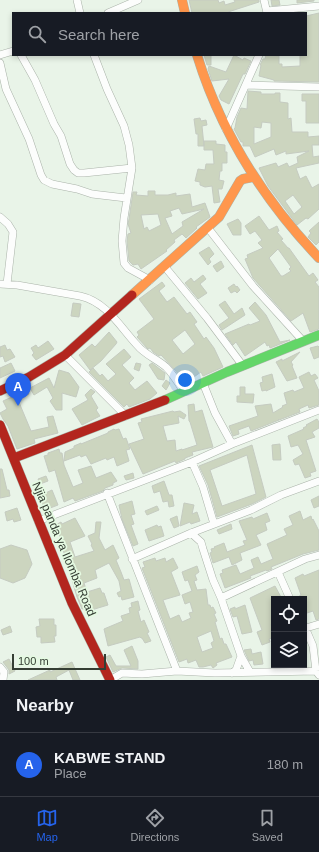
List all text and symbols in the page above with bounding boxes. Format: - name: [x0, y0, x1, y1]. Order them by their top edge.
- search box: [12, 12, 307, 56]
- icon: search: [26, 23, 48, 45]
- text: Search here: [58, 26, 140, 43]
- your location: [175, 370, 195, 390]
- pin: A: [5, 373, 31, 406]
- street label: Njia panda ya Ilomba Road: [29, 480, 99, 618]
- map controls: [271, 596, 307, 668]
- button: locate: [271, 596, 307, 632]
- button: layers: [271, 632, 307, 668]
- scale bar: [12, 652, 106, 671]
- text: 100 m: [18, 655, 49, 667]
- text: Nearby: [16, 696, 74, 715]
- text: KABWE STAND: [54, 749, 165, 766]
- text: A: [24, 757, 34, 772]
- text: 180 m: [267, 757, 303, 772]
- text: Place: [54, 766, 87, 781]
- tab: Map: [36, 807, 58, 843]
- tab: Directions: [130, 807, 179, 843]
- tab: Saved: [252, 807, 283, 843]

